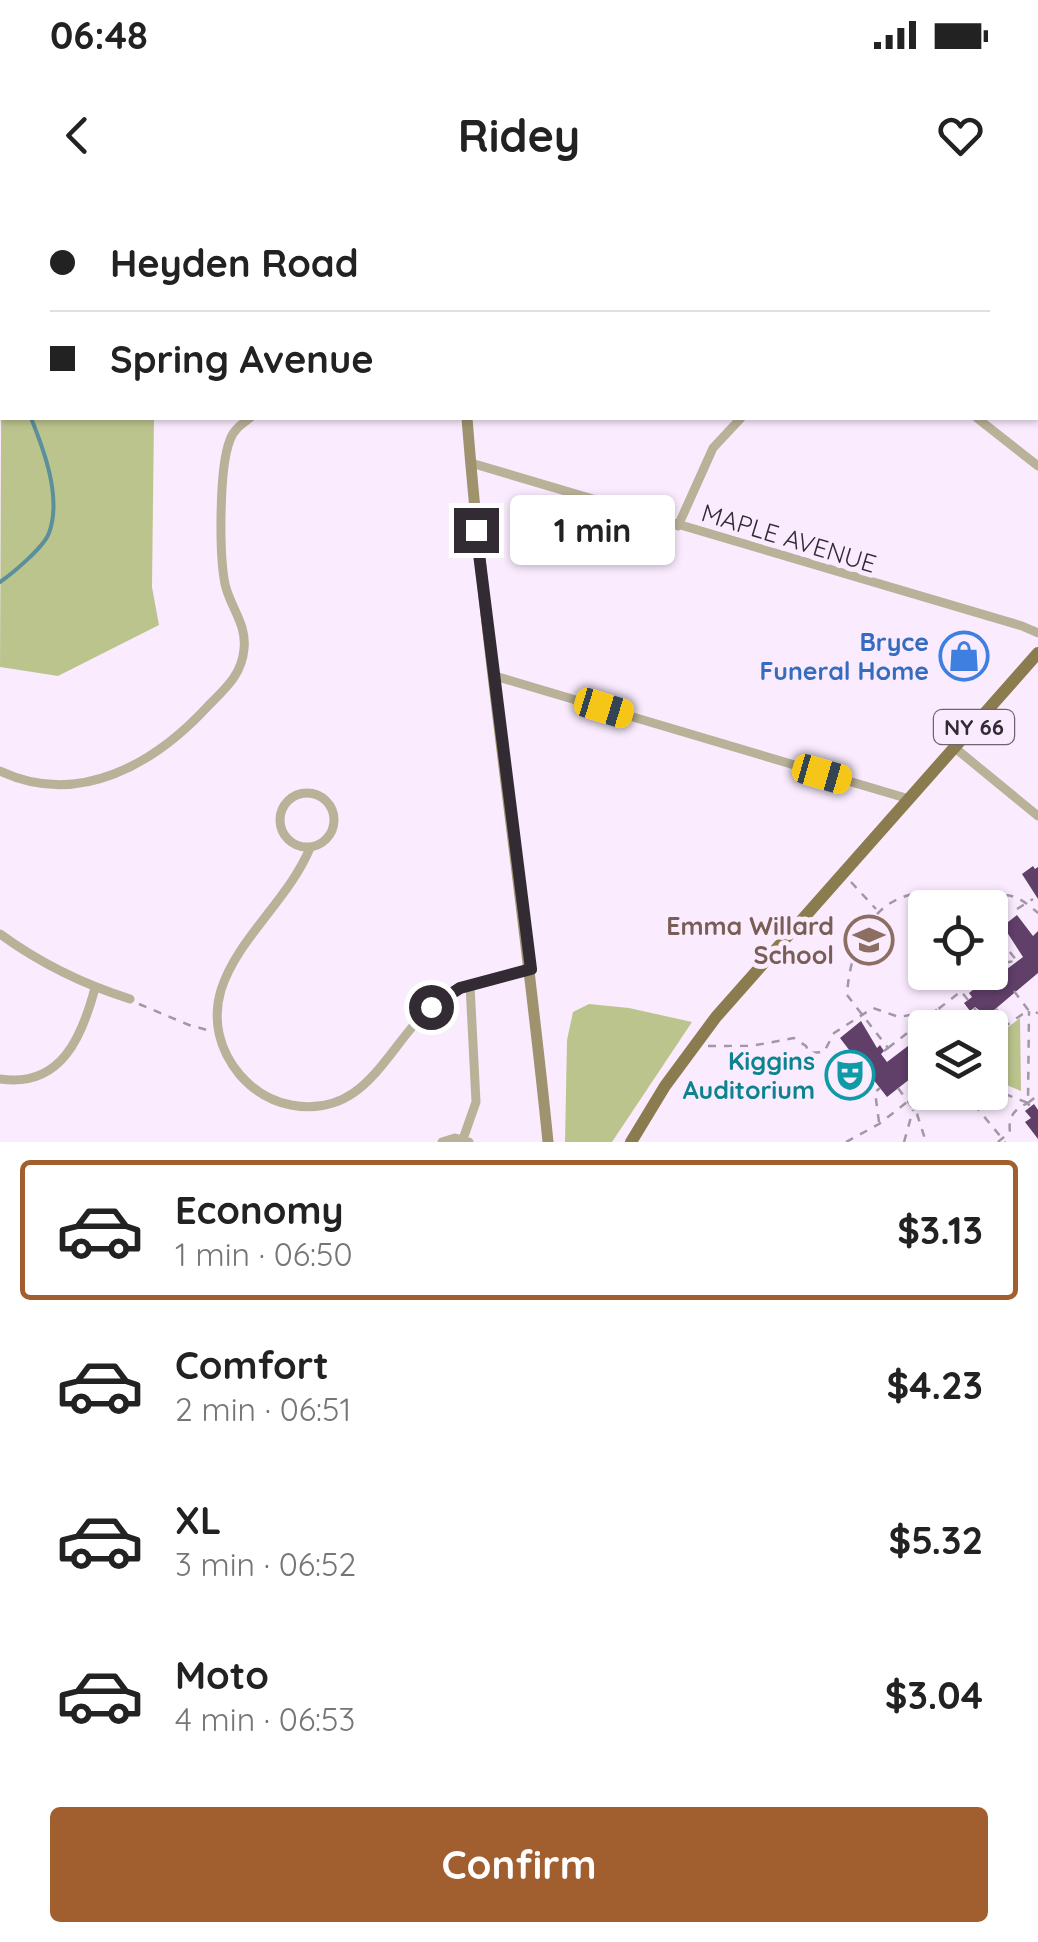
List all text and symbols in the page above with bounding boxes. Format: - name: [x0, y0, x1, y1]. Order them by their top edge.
- text: 06:48: [50, 11, 148, 59]
- text: Ridey: [458, 107, 580, 163]
- icon: back: [50, 108, 105, 163]
- icon: heart: [933, 108, 988, 163]
- text: Heyden Road: [110, 239, 359, 287]
- text: Spring Avenue: [110, 335, 374, 383]
- callout: 1 min: [511, 495, 676, 565]
- street label: MAPLE AVENUE: [698, 496, 880, 579]
- route end: [454, 508, 499, 553]
- text: 1 min: [554, 510, 631, 550]
- place label: Bryce Funeral Home: [760, 626, 929, 686]
- shop icon: Bryce Funeral Home: [938, 630, 990, 682]
- car: [571, 685, 637, 731]
- road number: NY 66: [934, 710, 1014, 744]
- car: [789, 751, 855, 797]
- map controls: [908, 890, 1008, 1110]
- button: locate: [908, 890, 1008, 990]
- place label: Emma Willard School: [666, 910, 834, 970]
- school or university icon: Emma Willard School: [843, 914, 895, 966]
- route start: [409, 985, 454, 1030]
- button: layers: [908, 1010, 1008, 1110]
- place label: Kiggins Auditorium: [683, 1045, 815, 1105]
- theatre icon: Kiggins Auditorium: [824, 1049, 876, 1101]
- icon: car: [55, 1185, 145, 1275]
- text: Economy: [175, 1186, 344, 1234]
- text: $3.13: [897, 1206, 983, 1254]
- text: 1 min · 06:50: [175, 1234, 353, 1274]
- icon: car: [55, 1340, 145, 1430]
- text: Comfort: [175, 1341, 329, 1389]
- text: $4.23: [886, 1361, 983, 1409]
- text: 2 min · 06:51: [175, 1389, 351, 1429]
- icon: car: [55, 1495, 145, 1585]
- text: XL: [175, 1496, 221, 1544]
- text: $5.32: [888, 1516, 983, 1564]
- text: 3 min · 06:52: [175, 1544, 356, 1584]
- icon: car: [55, 1650, 145, 1740]
- text: Moto: [175, 1651, 269, 1699]
- text: $3.04: [885, 1671, 983, 1719]
- text: 4 min · 06:53: [175, 1699, 355, 1739]
- button: Confirm: [50, 1807, 988, 1922]

